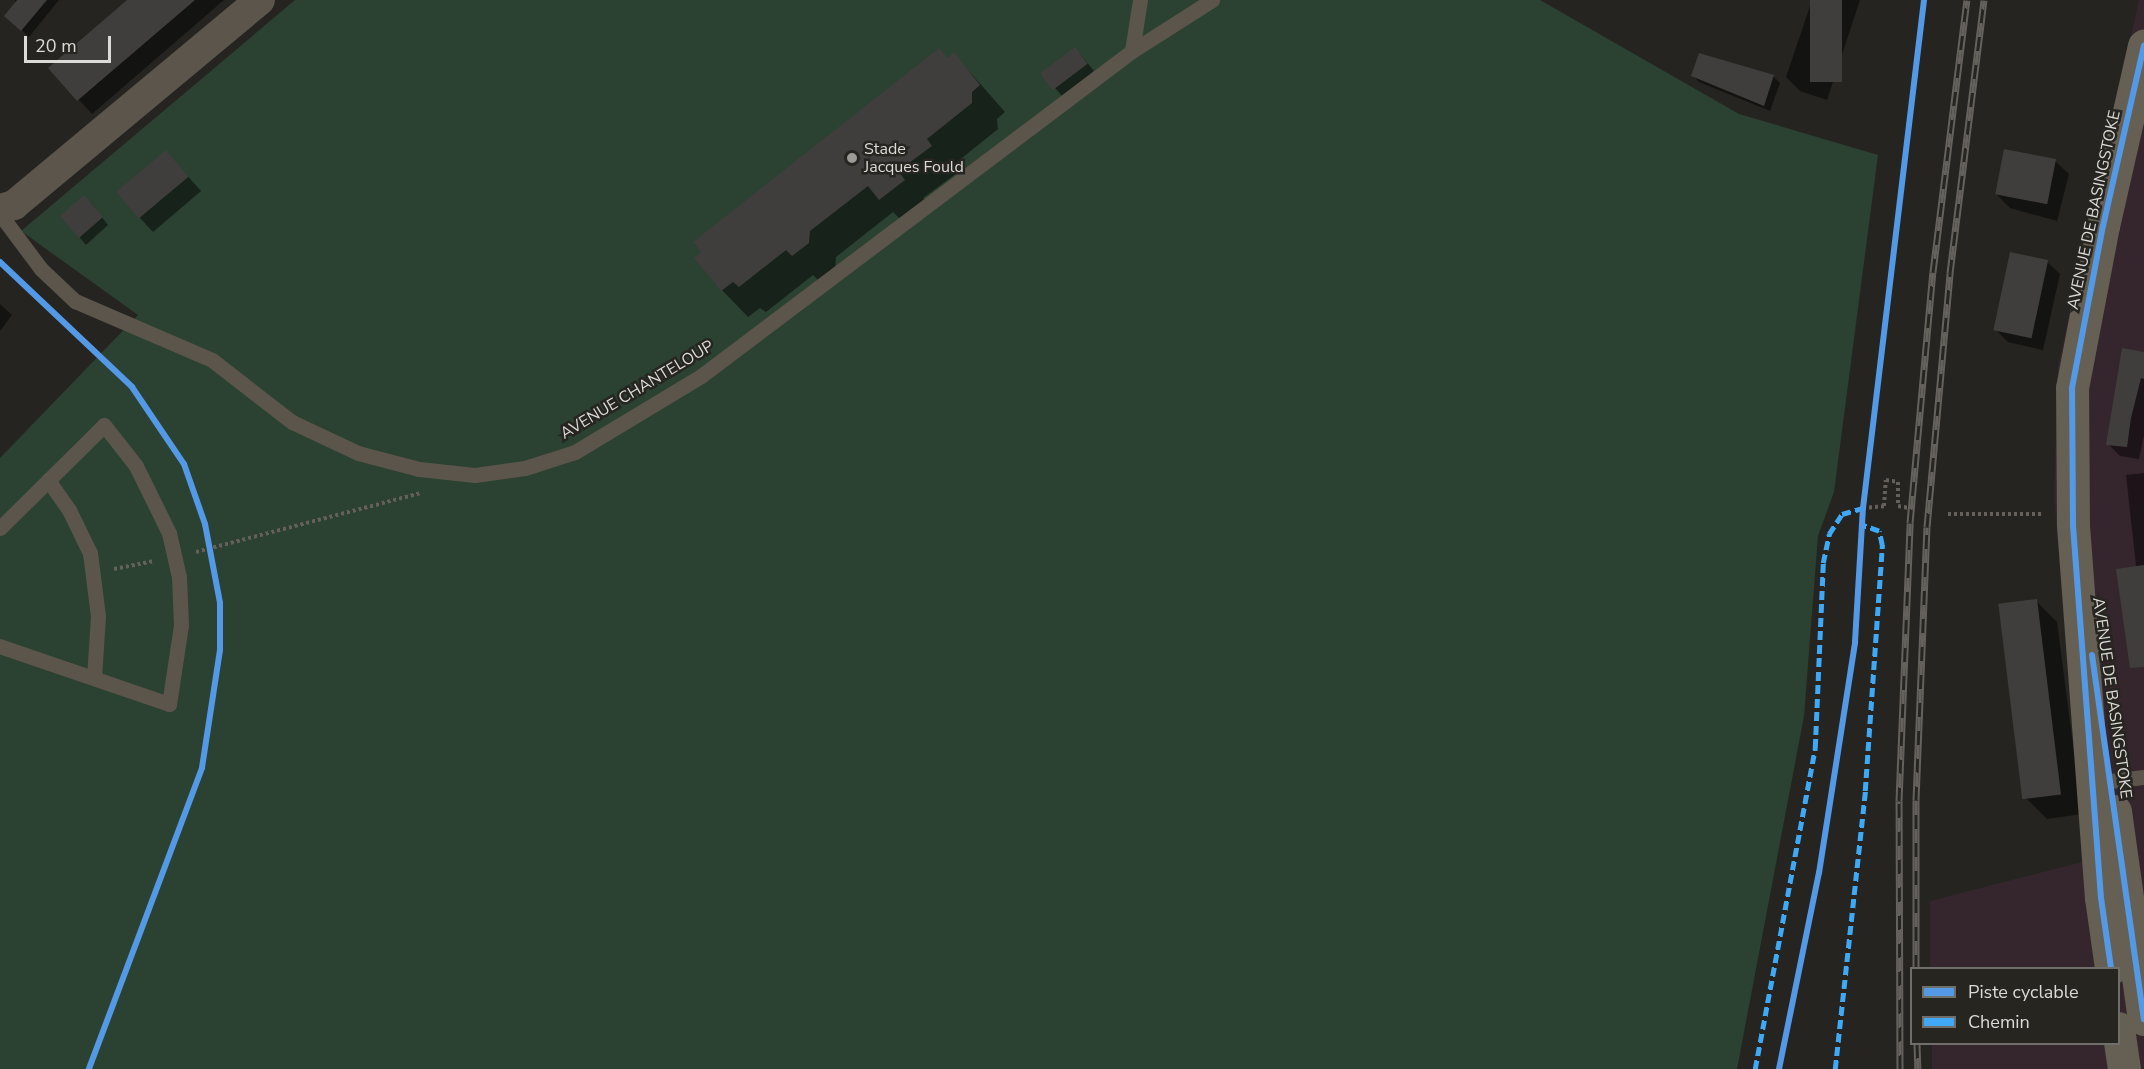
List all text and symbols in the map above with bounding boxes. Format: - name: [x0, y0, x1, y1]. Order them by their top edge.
- scale bar: [27, 24, 114, 62]
- text: 20 m: [35, 34, 77, 58]
- street label: AVENUE DE BASINGSTOKE: [2063, 109, 2125, 311]
- place label: Stade Jacques Fould: [864, 139, 964, 177]
- marker: Stade Jacques Fould: [845, 151, 859, 165]
- street label: AVENUE CHANTELOUP: [557, 337, 717, 443]
- street label: AVENUE DE BASINGSTOKE: [2088, 596, 2136, 800]
- legend: [1910, 967, 2120, 1045]
- text: Piste cyclable: [1968, 980, 2079, 1004]
- text: Chemin: [1968, 1010, 2030, 1034]

